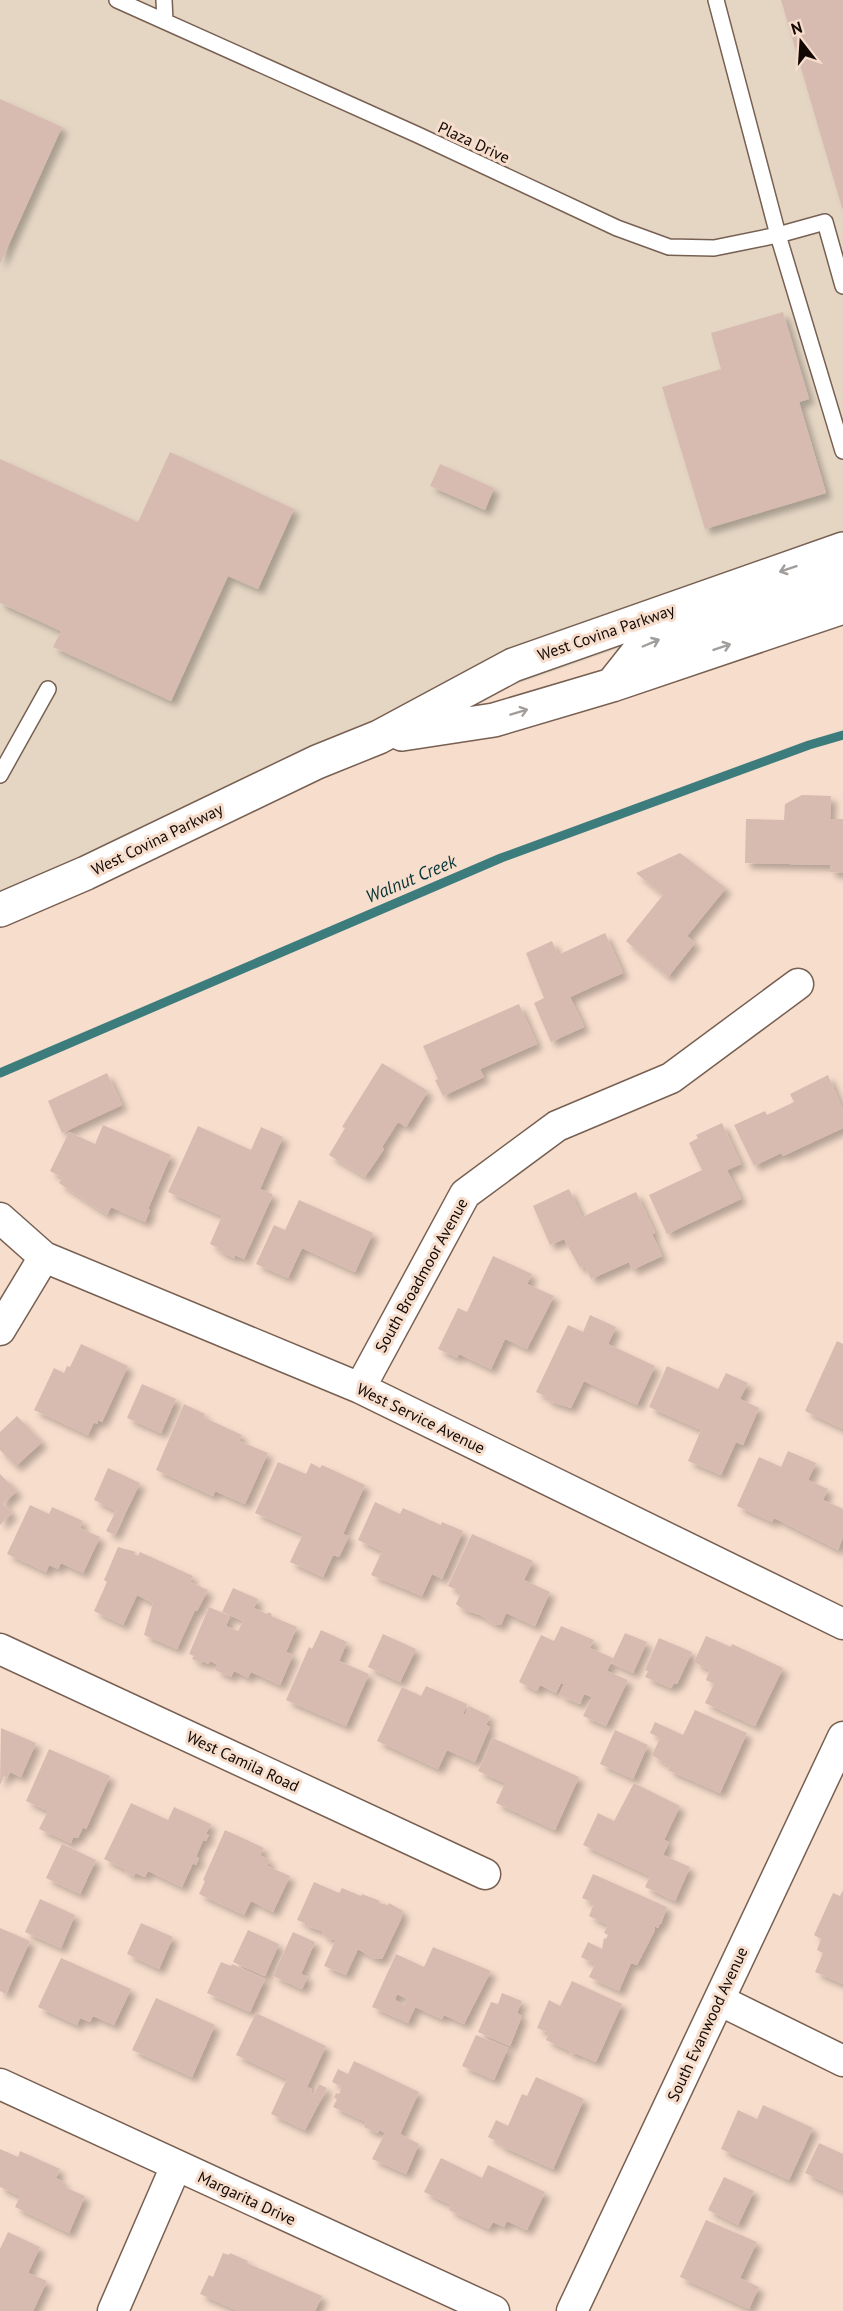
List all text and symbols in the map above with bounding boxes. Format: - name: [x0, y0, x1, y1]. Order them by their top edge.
- north arrow: [771, 12, 831, 72]
- text: N: [789, 17, 805, 39]
- street label: Plaza Drive: [435, 117, 513, 167]
- one-way arrow: [779, 564, 798, 575]
- street label: West Covina Parkway: [535, 599, 678, 665]
- one-way arrow: [642, 637, 660, 648]
- one-way arrow: [712, 641, 731, 652]
- one-way arrow: [509, 706, 528, 717]
- street label: West Covina Parkway: [88, 798, 226, 879]
- water label: Walnut Creek: [362, 849, 460, 908]
- street label: South Broadmoor Avenue: [370, 1194, 472, 1356]
- street label: West Service Avenue: [354, 1378, 488, 1458]
- street label: West Camila Road: [184, 1726, 302, 1796]
- street label: South Evanwood Avenue: [662, 1944, 752, 2104]
- street label: Margarita Drive: [195, 2167, 299, 2229]

